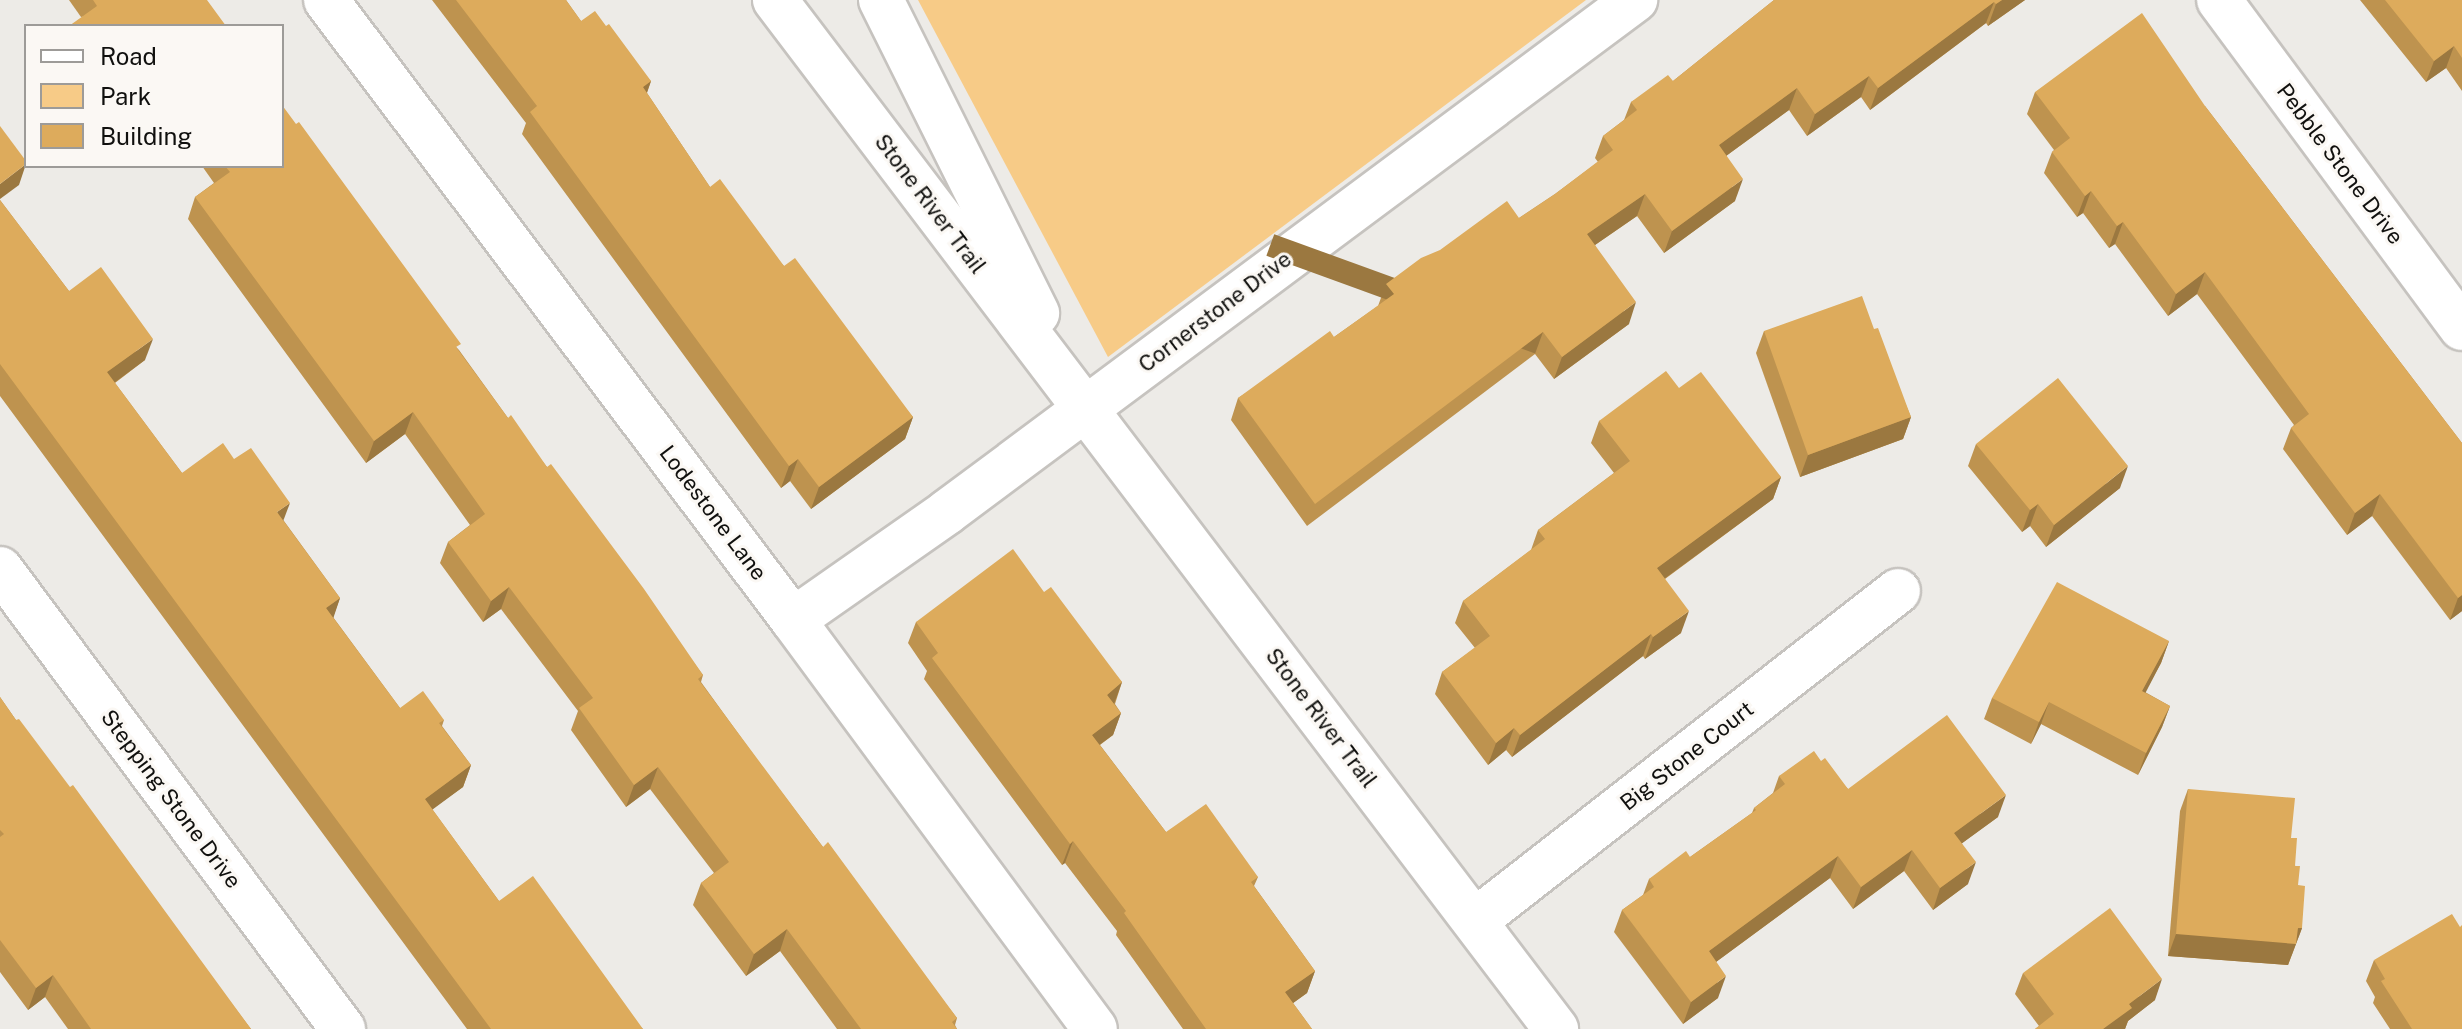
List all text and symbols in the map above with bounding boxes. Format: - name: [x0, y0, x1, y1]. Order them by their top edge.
- legend: [24, 24, 284, 168]
- text: Road: [100, 42, 157, 70]
- street label: Pebble Stone Drive: [2271, 78, 2409, 250]
- text: Park: [100, 82, 151, 110]
- text: Building: [100, 122, 192, 150]
- street label: Stone River Trail: [869, 129, 991, 279]
- street label: Cornerstone Drive: [1133, 246, 1297, 378]
- street label: Lodestone Lane: [654, 440, 772, 586]
- street label: Stone River Trail: [1260, 643, 1382, 793]
- street label: Big Stone Court: [1615, 696, 1759, 816]
- street label: Stepping Stone Drive: [95, 705, 247, 893]

